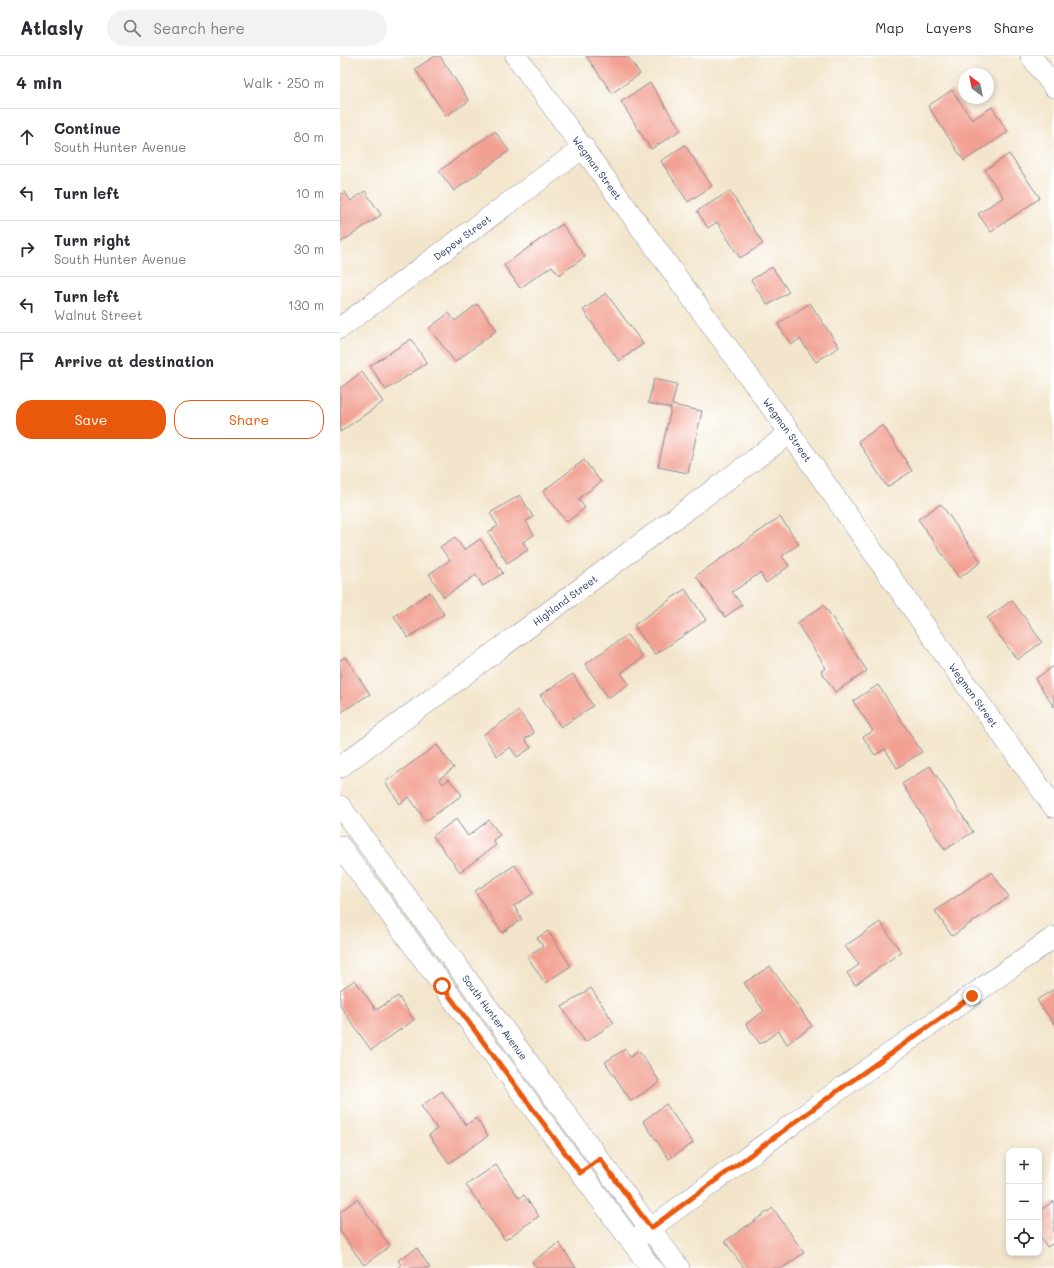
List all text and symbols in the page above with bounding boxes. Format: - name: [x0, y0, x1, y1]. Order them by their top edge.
- search box: [107, 10, 387, 46]
- text: Atlasly: [20, 15, 83, 40]
- icon: search: [121, 17, 143, 39]
- text: Search here: [153, 18, 245, 38]
- text: Map: [875, 18, 904, 37]
- text: Layers: [926, 18, 972, 37]
- text: Share: [994, 18, 1034, 37]
- north arrow: [958, 68, 994, 104]
- text: 4 min: [16, 71, 62, 93]
- text: Walk · 250 m: [243, 74, 324, 91]
- text: Continue: [54, 118, 121, 138]
- icon: ahead: [16, 126, 38, 148]
- text: 80 m: [294, 128, 324, 145]
- street label: Wegman Street: [569, 133, 625, 202]
- text: South Hunter Avenue: [54, 138, 186, 155]
- icon: left: [16, 182, 38, 204]
- text: Turn left: [54, 183, 119, 203]
- text: 10 m: [296, 184, 324, 201]
- street label: Depew Street: [430, 211, 494, 263]
- text: Turn right: [54, 230, 131, 250]
- icon: right: [16, 238, 38, 260]
- text: 30 m: [294, 240, 324, 257]
- text: South Hunter Avenue: [54, 250, 186, 267]
- text: Turn left: [54, 286, 119, 306]
- icon: left: [16, 294, 38, 316]
- text: 130 m: [288, 296, 324, 313]
- text: Walnut Street: [54, 306, 142, 323]
- icon: arrive: [16, 350, 38, 372]
- text: Arrive at destination: [54, 351, 214, 371]
- street label: Wegman Street: [760, 395, 815, 465]
- button: Save: [16, 400, 166, 439]
- button: Share: [174, 400, 324, 439]
- street label: Highland Street: [530, 571, 600, 629]
- street label: Wegman Street: [946, 660, 1001, 730]
- street label: South Hunter Avenue: [459, 972, 531, 1062]
- route start: [433, 977, 451, 995]
- route end: [963, 987, 981, 1005]
- map controls: [1006, 1148, 1042, 1256]
- button: +: [1006, 1148, 1042, 1184]
- button: −: [1006, 1184, 1042, 1220]
- button: locate: [1006, 1220, 1042, 1256]

